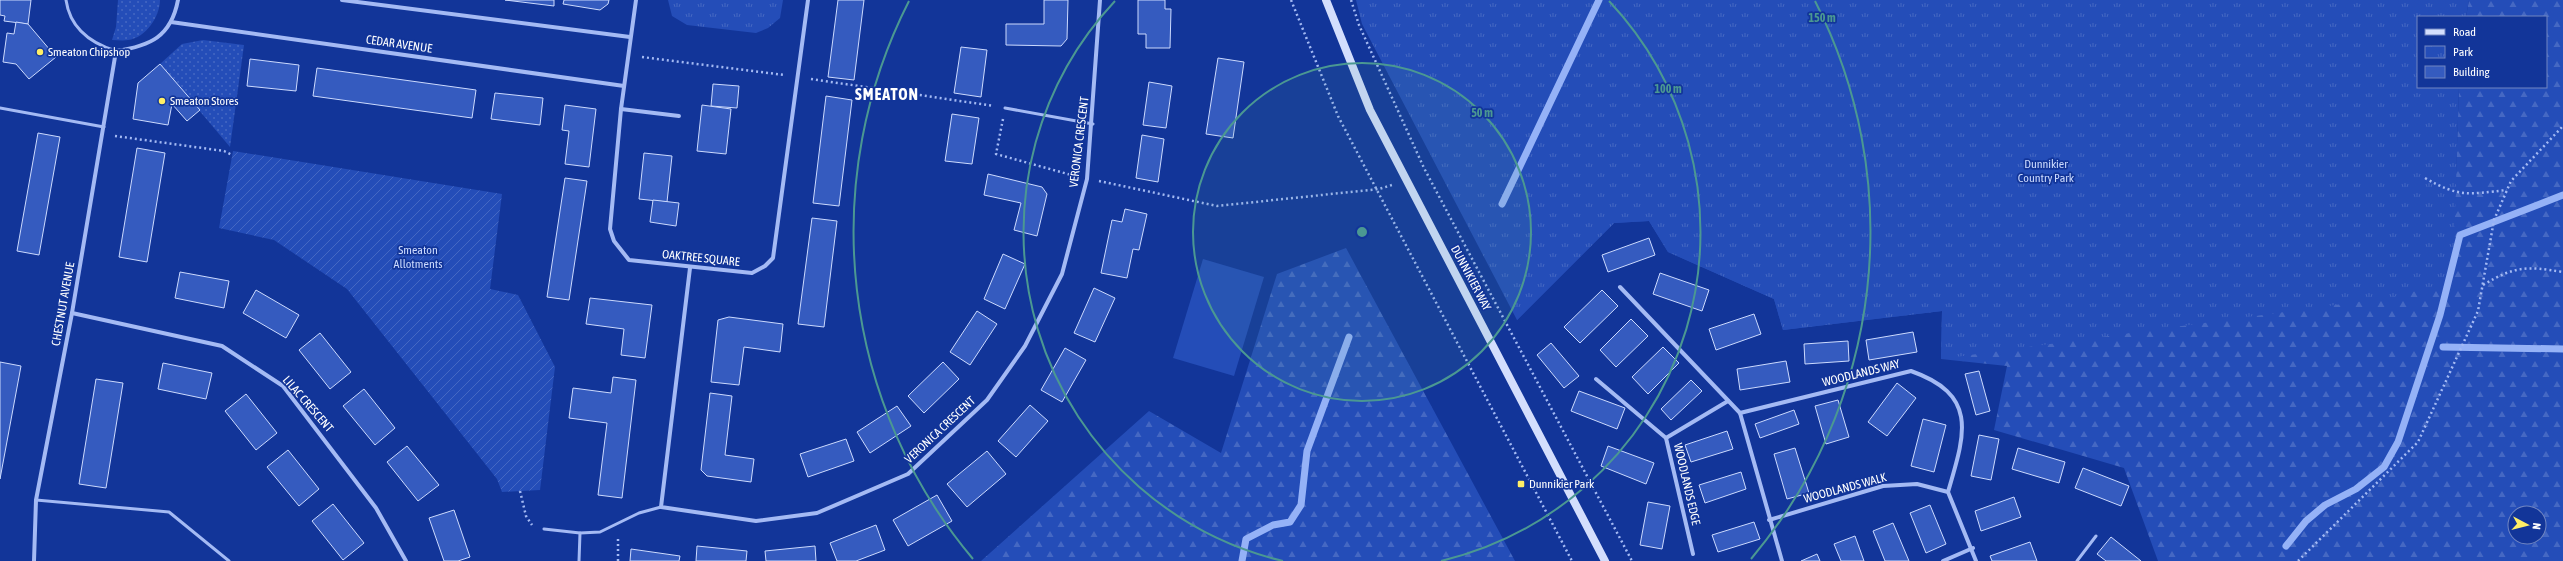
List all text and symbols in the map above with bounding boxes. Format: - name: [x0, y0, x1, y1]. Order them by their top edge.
- text: 150 m: [1808, 11, 1836, 25]
- legend: [2417, 16, 2547, 88]
- text: Road: [2453, 25, 2476, 39]
- street label: CEDAR AVENUE: [365, 32, 433, 56]
- place label: Smeaton Chipshop: [48, 45, 131, 59]
- text: Park: [2453, 45, 2474, 59]
- marker: Smeaton Chipshop: [35, 47, 45, 57]
- text: Building: [2453, 65, 2491, 79]
- text: 100 m: [1654, 82, 1682, 96]
- district label: SMEATON: [855, 85, 919, 103]
- place label: Smeaton Stores: [170, 94, 238, 108]
- street label: VERONICA CRESCENT: [1066, 95, 1092, 188]
- marker: Smeaton Stores: [157, 96, 167, 106]
- text: 50 m: [1471, 106, 1493, 120]
- park label: Dunnikier Country Park: [2018, 157, 2075, 185]
- centre of rings: [1355, 225, 1369, 239]
- park label: Smeaton Allotments: [394, 243, 442, 271]
- street label: DUNNIKIER WAY: [1448, 243, 1494, 314]
- street label: OAKTREE SQUARE: [661, 247, 741, 269]
- street label: CHESTNUT AVENUE: [49, 261, 77, 347]
- street label: WOODLANDS WAY: [1821, 356, 1902, 389]
- street label: LILAC CRESCENT: [280, 373, 337, 435]
- street label: VERONICA CRESCENT: [902, 393, 979, 466]
- street label: WOODLANDS EDGE: [1671, 442, 1703, 526]
- street label: WOODLANDS WALK: [1802, 470, 1888, 506]
- place label: Dunnikier Park: [1529, 477, 1595, 491]
- marker: Dunnikier Park: [1516, 479, 1526, 489]
- north arrow: [2507, 505, 2547, 545]
- text: N: [2531, 522, 2543, 530]

